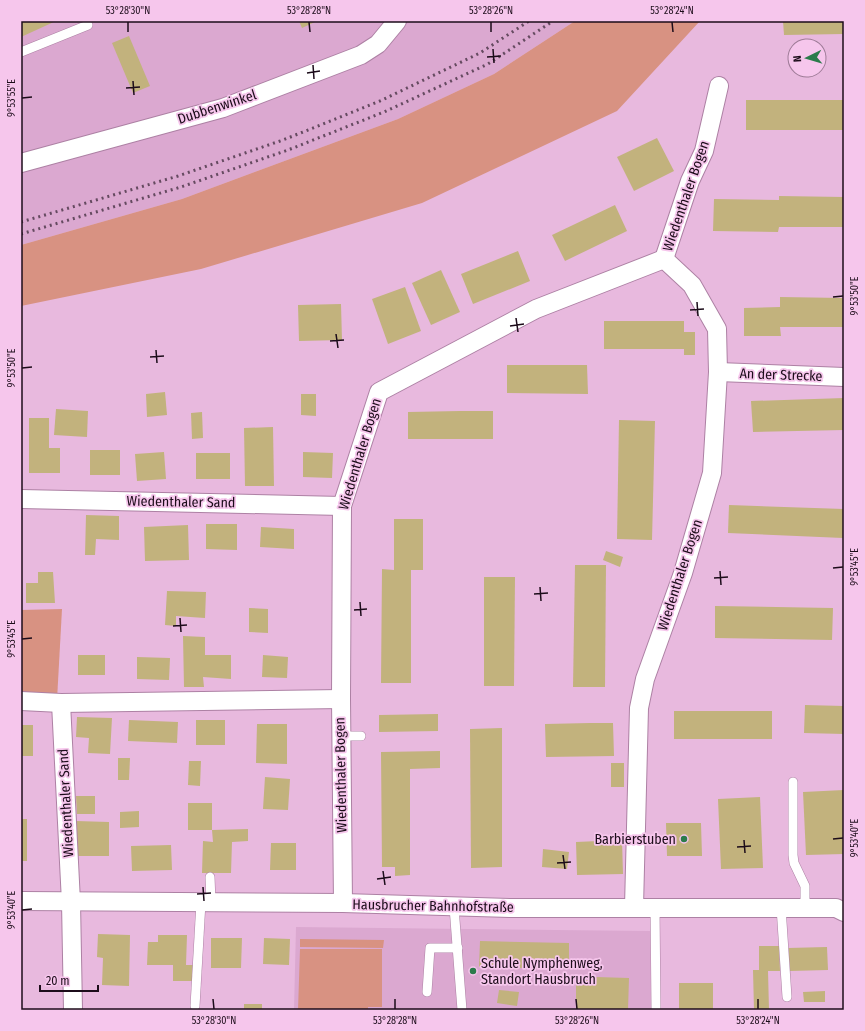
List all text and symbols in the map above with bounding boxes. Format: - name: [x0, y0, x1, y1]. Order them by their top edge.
- text: 53°28'30"N: [106, 5, 150, 17]
- text: 53°28'28"N: [287, 5, 331, 17]
- text: 53°28'26"N: [469, 5, 513, 17]
- text: 53°28'24"N: [650, 5, 694, 17]
- north arrow: [787, 38, 827, 78]
- text: N: [791, 55, 804, 63]
- text: 9°53'55"E: [6, 79, 18, 117]
- street label: Dubbenwinkel: [176, 86, 259, 128]
- street label: Wiedenthaler Bogen: [659, 138, 713, 254]
- text: 9°53'50"E: [849, 276, 861, 315]
- text: 9°53'50"E: [6, 348, 18, 387]
- street label: An der Strecke: [739, 365, 823, 385]
- street label: Wiedenthaler Bogen: [335, 396, 385, 512]
- street label: Wiedenthaler Sand: [126, 493, 236, 511]
- street label: Wiedenthaler Bogen: [654, 517, 706, 633]
- text: 9°53'45"E: [849, 548, 861, 586]
- text: 9°53'45"E: [6, 620, 18, 658]
- street label: Wiedenthaler Bogen: [331, 717, 351, 833]
- street label: Wiedenthaler Sand: [55, 748, 77, 858]
- text: 9°53'40"E: [849, 818, 861, 857]
- place label: Barbierstuben: [594, 831, 676, 848]
- marker: Barbierstuben: [679, 834, 689, 844]
- text: 9°53'40"E: [6, 890, 18, 929]
- street label: Hausbrucher Bahnhofstraße: [352, 896, 514, 916]
- place label: Schule Nymphenweg, Standort Hausbruch: [481, 955, 603, 988]
- marker: Schule Nymphenweg, Standort Hausbruch: [468, 966, 478, 976]
- scale bar: [40, 967, 98, 993]
- text: 20 m: [46, 974, 70, 988]
- text: 53°28'30"N: [192, 1015, 236, 1027]
- text: 53°28'28"N: [373, 1015, 417, 1027]
- text: 53°28'26"N: [555, 1015, 599, 1027]
- text: 53°28'24"N: [736, 1015, 780, 1027]

